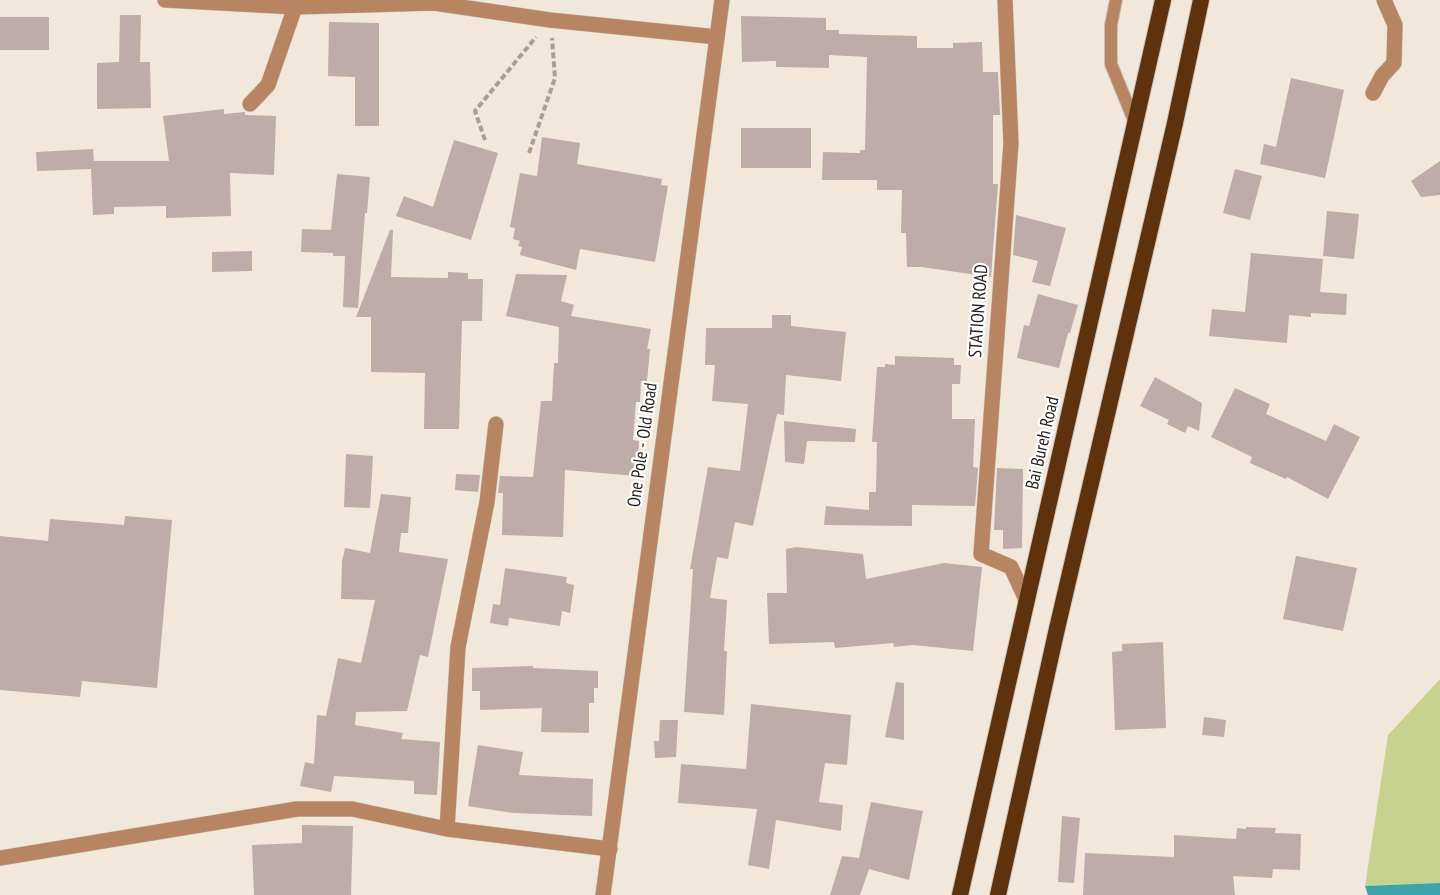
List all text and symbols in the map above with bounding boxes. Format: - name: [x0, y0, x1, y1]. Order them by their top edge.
- street label: STATION ROAD: [965, 264, 993, 358]
- street label: One Pole - Old Road: [624, 381, 662, 509]
- street label: Bai Bureh Road: [1022, 395, 1064, 491]

